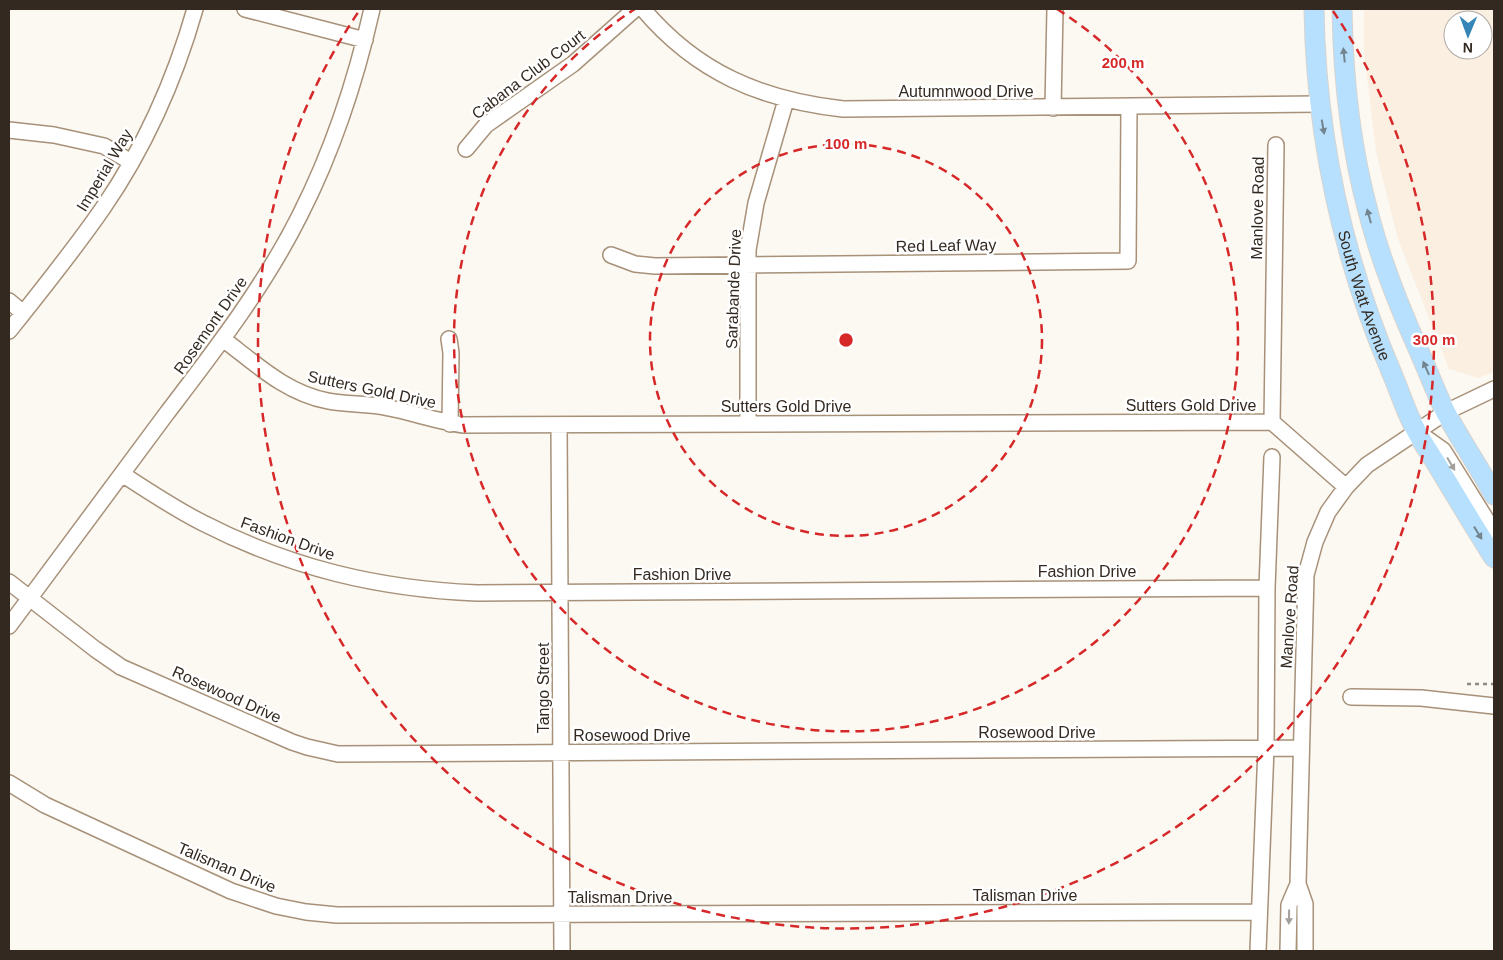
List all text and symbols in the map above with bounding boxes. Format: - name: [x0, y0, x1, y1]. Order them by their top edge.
- north arrow: [1443, 10, 1493, 60]
- street label: Cabana Club Court: [468, 26, 589, 122]
- text: N: [1463, 40, 1473, 56]
- one-way arrow: [1340, 47, 1348, 63]
- text: 200 m: [1102, 54, 1144, 71]
- street label: Autumnwood Drive: [898, 83, 1034, 100]
- one-way arrow: [1319, 119, 1327, 135]
- street label: Imperial Way: [73, 126, 136, 214]
- text: 100 m: [825, 135, 867, 152]
- street label: Manlove Road: [1248, 156, 1267, 260]
- one-way arrow: [1365, 208, 1373, 223]
- street label: South Watt Avenue: [1335, 228, 1394, 363]
- street label: Sarabande Drive: [723, 229, 744, 349]
- street label: Red Leaf Way: [895, 236, 997, 255]
- street label: Rosemont Drive: [171, 273, 250, 377]
- centre of rings: [837, 331, 855, 349]
- text: 300 m: [1413, 331, 1455, 348]
- one-way arrow: [1422, 361, 1430, 375]
- street label: Sutters Gold Drive: [306, 368, 438, 411]
- street label: Sutters Gold Drive: [1126, 397, 1256, 414]
- street label: Sutters Gold Drive: [721, 398, 851, 415]
- one-way arrow: [1447, 457, 1456, 470]
- street label: Fashion Drive: [239, 514, 337, 563]
- one-way arrow: [1473, 526, 1482, 539]
- street label: Fashion Drive: [1038, 563, 1136, 580]
- street label: Manlove Road: [1277, 565, 1302, 669]
- street label: Fashion Drive: [633, 566, 731, 583]
- street label: Tango Street: [535, 642, 552, 733]
- street label: Rosewood Drive: [170, 663, 284, 726]
- street label: Rosewood Drive: [978, 724, 1096, 741]
- street label: Rosewood Drive: [573, 727, 691, 744]
- street label: Talisman Drive: [175, 839, 279, 896]
- street label: Talisman Drive: [973, 887, 1078, 904]
- street label: Talisman Drive: [568, 889, 673, 906]
- one-way arrow: [1285, 909, 1293, 925]

